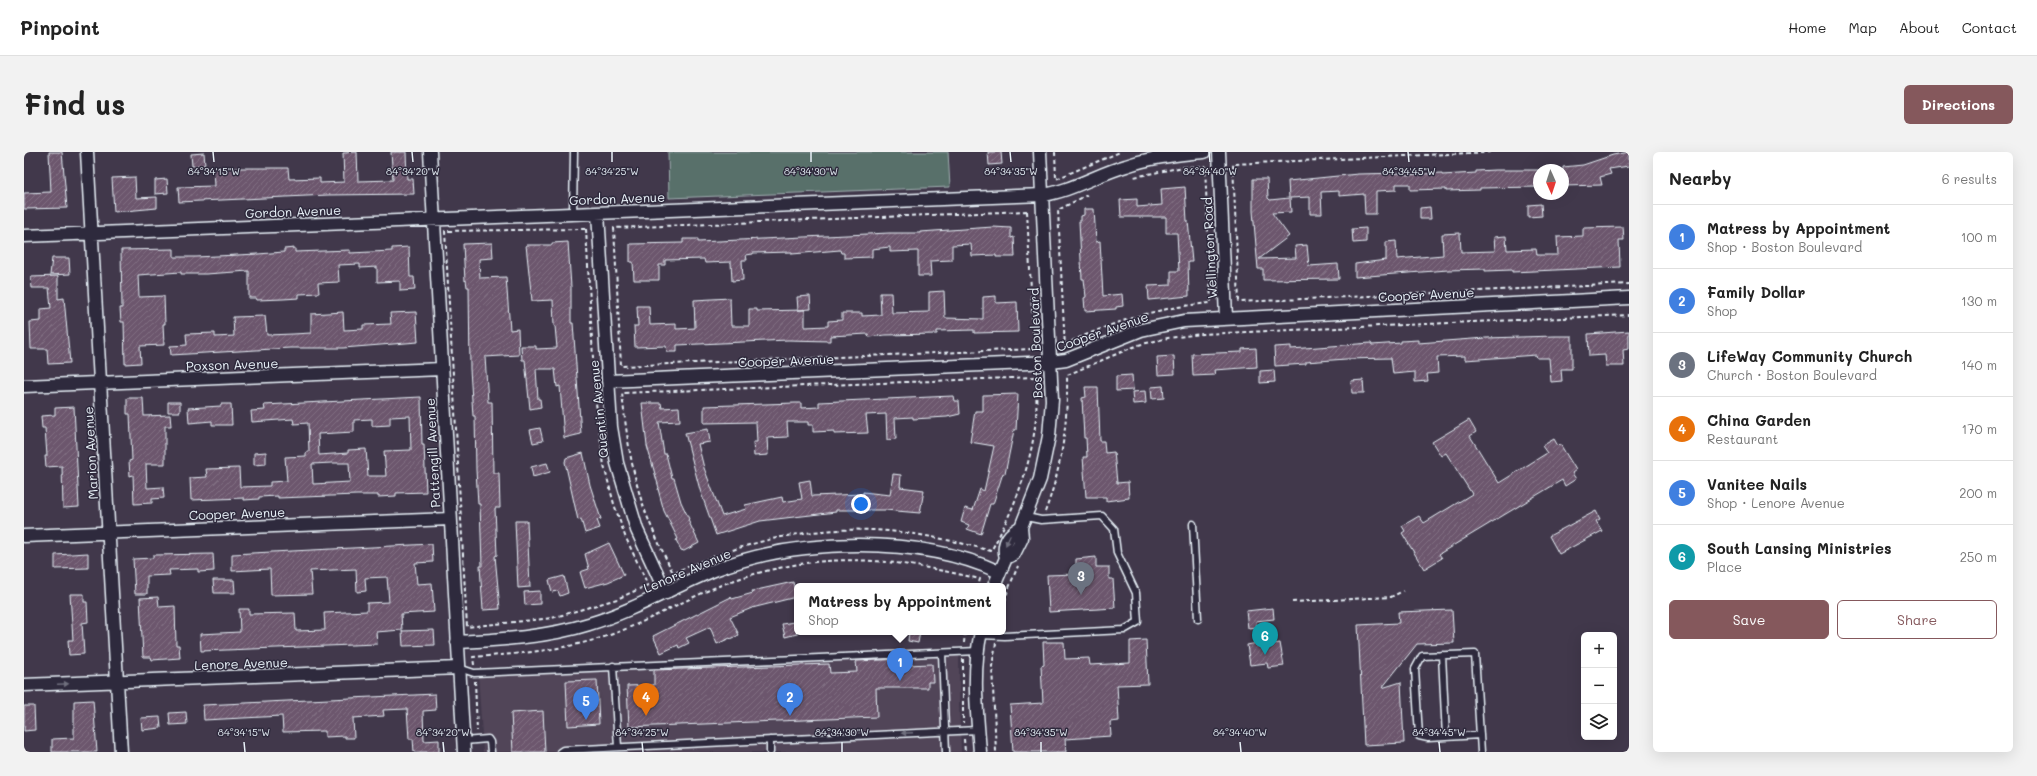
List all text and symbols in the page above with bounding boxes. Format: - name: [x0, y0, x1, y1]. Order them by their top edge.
- text: Pinpoint: [20, 15, 100, 40]
- text: Home: [1788, 18, 1826, 37]
- text: Map: [1848, 18, 1877, 37]
- text: About: [1899, 18, 1940, 37]
- text: Contact: [1962, 18, 2017, 37]
- button: Directions: [1904, 85, 2013, 124]
- text: Find us: [24, 86, 125, 122]
- text: 84°34'15"W: [188, 164, 240, 178]
- text: 84°34'20"W: [386, 164, 440, 178]
- text: 84°34'25"W: [585, 164, 639, 178]
- text: 84°34'30"W: [784, 164, 838, 178]
- text: 84°34'35"W: [984, 164, 1038, 178]
- text: 84°34'40"W: [1183, 164, 1237, 178]
- text: 84°34'45"W: [1382, 164, 1436, 178]
- north arrow: [1533, 164, 1569, 200]
- text: Nearby: [1669, 167, 1731, 189]
- text: 6 results: [1942, 170, 1997, 187]
- street label: Gordon Avenue: [569, 188, 665, 208]
- street label: Wellington Road: [1198, 197, 1220, 299]
- street label: Gordon Avenue: [245, 201, 341, 221]
- text: Matress by Appointment: [1707, 218, 1890, 238]
- text: 1: [1679, 228, 1685, 245]
- text: 100 m: [1961, 228, 1997, 245]
- text: Shop · Boston Boulevard: [1707, 238, 1862, 255]
- text: Family Dollar: [1707, 282, 1805, 302]
- street label: Cooper Avenue: [1377, 283, 1475, 305]
- street label: Boston Boulevard: [1025, 287, 1045, 399]
- text: 2: [1678, 292, 1686, 309]
- text: 130 m: [1961, 292, 1997, 309]
- text: Shop: [1707, 302, 1737, 319]
- street label: Cooper Avenue: [1054, 307, 1150, 355]
- text: LifeWay Community Church: [1707, 346, 1912, 366]
- street label: Cooper Avenue: [738, 350, 834, 370]
- street label: Poxson Avenue: [185, 354, 279, 374]
- text: 3: [1678, 356, 1686, 373]
- text: 140 m: [1961, 356, 1997, 373]
- street label: Quentin Avenue: [584, 359, 612, 459]
- text: Church · Boston Boulevard: [1707, 366, 1877, 383]
- street label: Pattengill Avenue: [421, 398, 443, 508]
- street label: Marion Avenue: [79, 406, 101, 500]
- text: China Garden: [1707, 410, 1811, 430]
- text: 4: [1678, 420, 1686, 437]
- text: 170 m: [1961, 420, 1997, 437]
- text: Restaurant: [1707, 430, 1778, 447]
- text: Vanitee Nails: [1707, 474, 1807, 494]
- text: 5: [1678, 484, 1686, 501]
- text: 200 m: [1959, 484, 1997, 501]
- your location: [851, 494, 871, 514]
- text: Shop · Lenore Avenue: [1707, 494, 1845, 511]
- street label: Cooper Avenue: [189, 503, 285, 523]
- one-way arrow: [1004, 534, 1011, 546]
- text: South Lansing Ministries: [1707, 538, 1891, 558]
- street label: Lenore Avenue: [641, 544, 733, 596]
- text: 6: [1678, 548, 1686, 565]
- text: 250 m: [1960, 548, 1997, 565]
- text: Place: [1707, 558, 1742, 575]
- pin: 3: [1068, 562, 1094, 595]
- popup: [794, 583, 1006, 635]
- text: Matress by Appointment: [808, 591, 992, 611]
- button: Save: [1669, 600, 1829, 639]
- button: Share: [1837, 600, 1997, 639]
- text: Shop: [808, 611, 839, 628]
- pin: 6: [1252, 622, 1278, 655]
- map controls: [1581, 632, 1617, 740]
- button: +: [1581, 632, 1617, 668]
- pin: 1: [887, 648, 913, 681]
- street label: Lenore Avenue: [194, 653, 288, 673]
- button: −: [1581, 668, 1617, 704]
- one-way arrow: [57, 681, 70, 687]
- pin: 4: [633, 683, 659, 716]
- pin: 2: [777, 683, 803, 716]
- pin: 5: [573, 687, 599, 720]
- button: layers: [1581, 704, 1617, 740]
- text: 84°34'15"W: [218, 725, 270, 739]
- text: 84°34'20"W: [416, 725, 470, 739]
- text: 84°34'25"W: [615, 725, 669, 739]
- text: 84°34'30"W: [815, 725, 869, 739]
- text: 84°34'35"W: [1014, 725, 1068, 739]
- text: 84°34'40"W: [1213, 725, 1267, 739]
- text: 84°34'45"W: [1412, 725, 1466, 739]
- one-way arrow: [900, 730, 913, 736]

